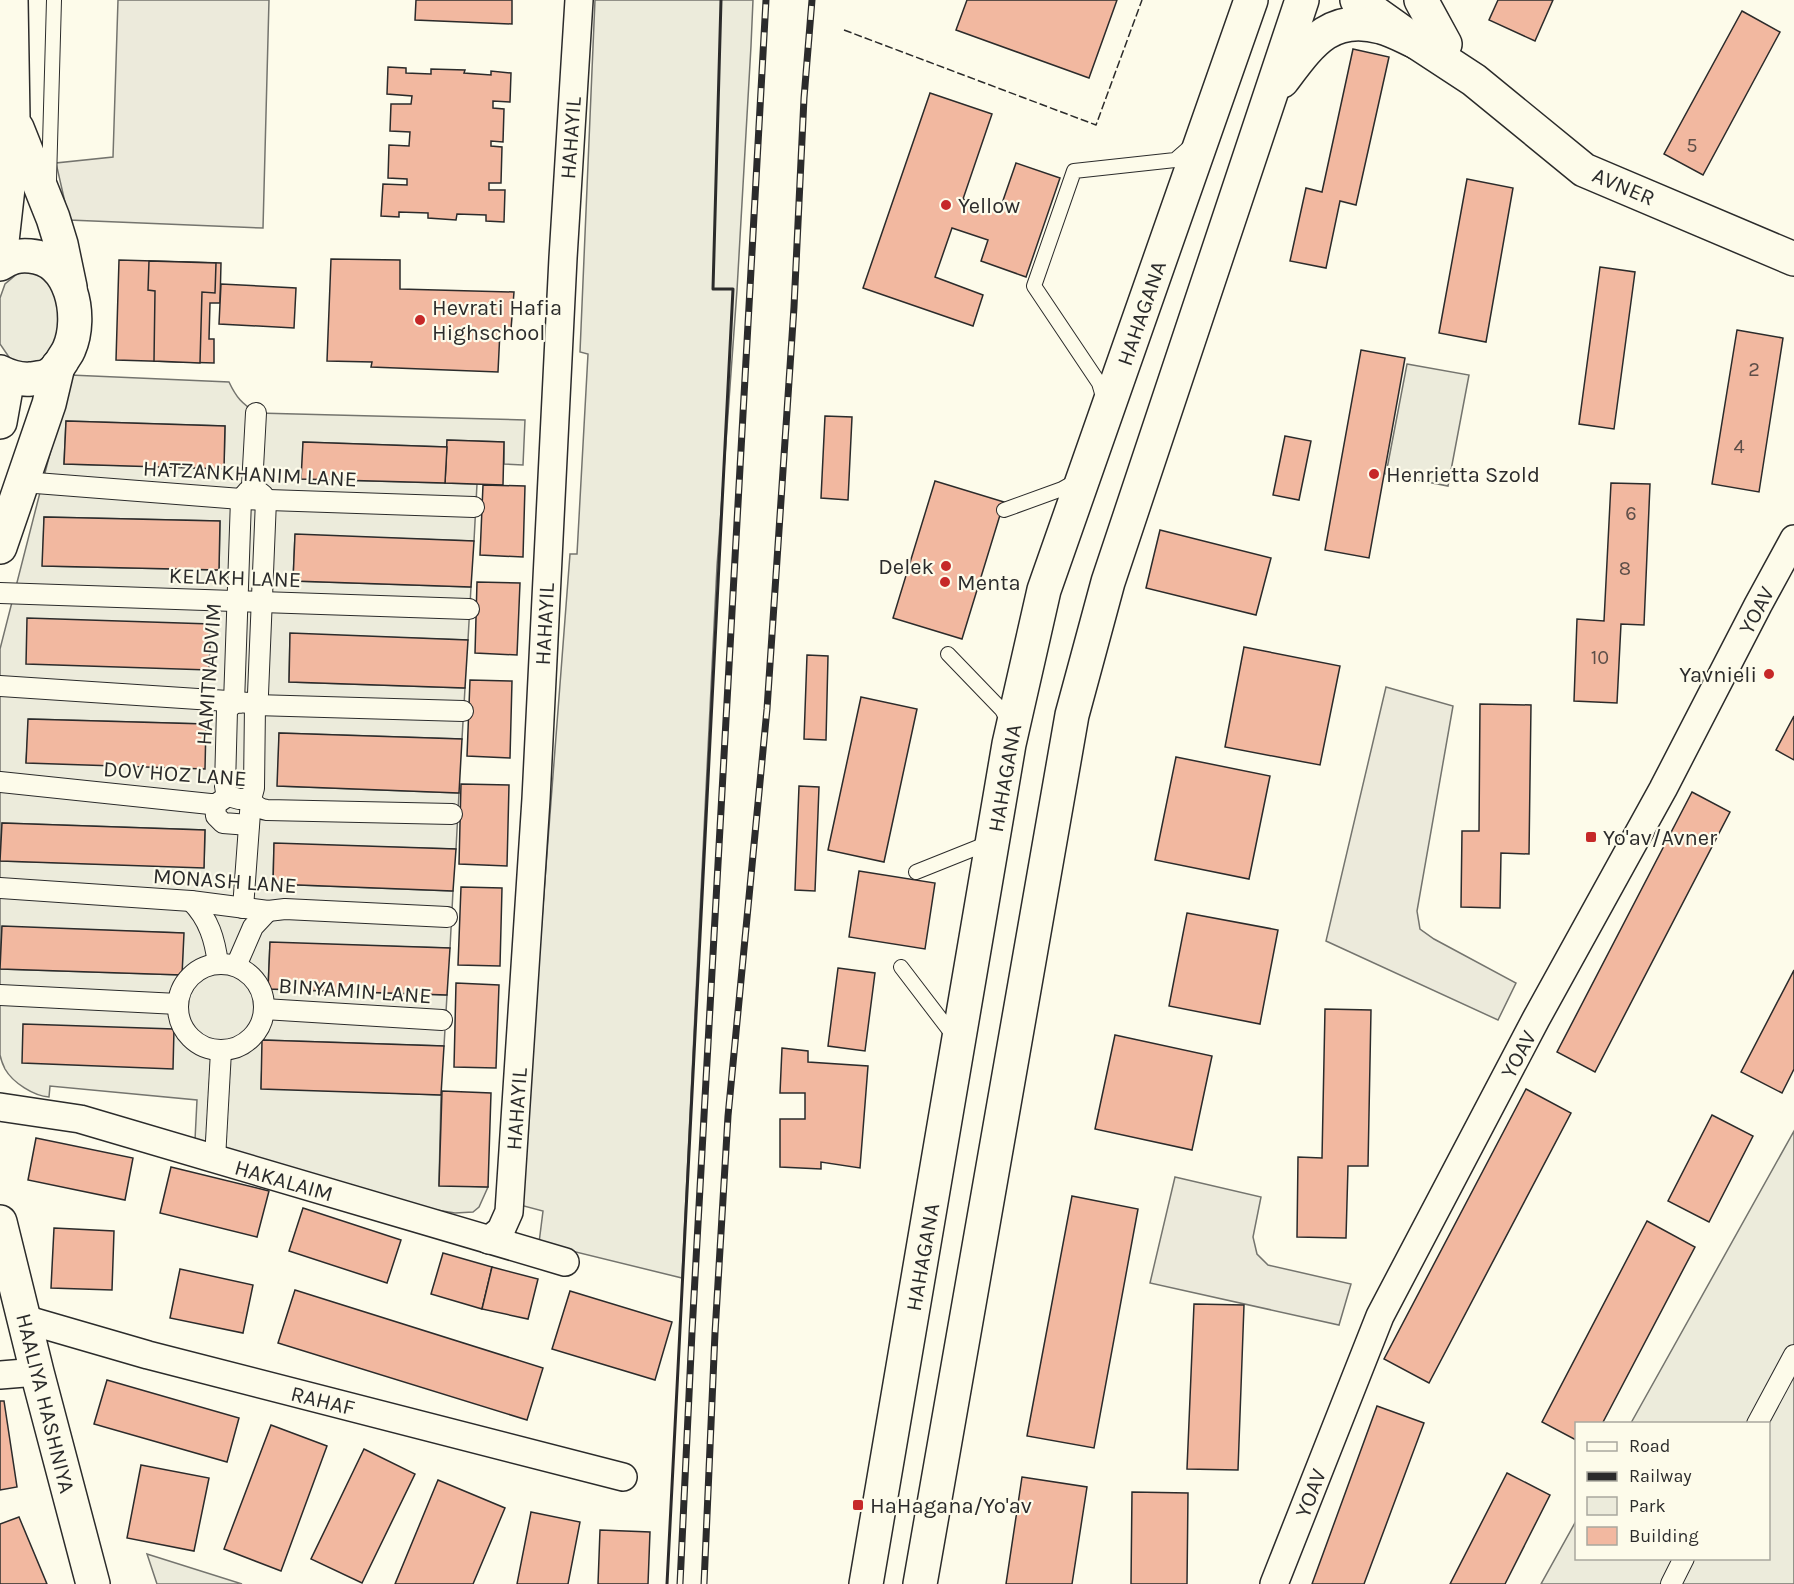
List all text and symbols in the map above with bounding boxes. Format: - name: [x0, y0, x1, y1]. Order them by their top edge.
- street label: HAHAYIL: [555, 95, 587, 180]
- house number: 5: [1686, 134, 1698, 157]
- street label: AVNER: [1588, 162, 1659, 212]
- place label: Yellow: [958, 193, 1020, 219]
- marker: Yellow: [939, 198, 953, 212]
- street label: HAHAGANA: [1112, 257, 1172, 369]
- place label: Hevrati Hafia Highschool: [432, 295, 562, 346]
- marker: Hevrati Hafia Highschool: [413, 313, 427, 327]
- house number: 2: [1748, 358, 1760, 381]
- house number: 4: [1733, 435, 1745, 458]
- street label: HATZANKHANIM LANE: [142, 455, 358, 493]
- place label: Henrietta Szold: [1386, 462, 1540, 488]
- marker: Henrietta Szold: [1367, 467, 1381, 481]
- house number: 6: [1625, 502, 1637, 525]
- place label: Delek: [878, 554, 934, 580]
- house number: 8: [1619, 557, 1631, 580]
- marker: Delek: [939, 559, 953, 573]
- street label: KELAKH LANE: [168, 563, 302, 593]
- place label: Menta: [957, 570, 1021, 596]
- marker: Menta: [938, 575, 952, 589]
- street label: HAHAYIL: [530, 581, 560, 666]
- street label: YOAV: [1734, 582, 1780, 639]
- street label: HAMITNADVIM: [191, 602, 227, 746]
- house number: 10: [1591, 646, 1609, 669]
- place label: Yavnieli: [1679, 662, 1757, 688]
- marker: Yavnieli: [1762, 667, 1776, 681]
- street label: HAHAGANA: [983, 722, 1027, 834]
- street label: DOV HOZ LANE: [102, 756, 247, 792]
- place label: Yo'av/Avner: [1603, 825, 1717, 851]
- marker: Yo'av/Avner: [1584, 830, 1598, 844]
- street label: MONASH LANE: [152, 863, 298, 899]
- street label: BINYAMIN LANE: [277, 973, 432, 1009]
- street label: YOAV: [1496, 1026, 1542, 1083]
- street label: HAHAYIL: [501, 1066, 533, 1151]
- street label: HAKALAIM: [232, 1155, 336, 1207]
- street label: HAHAGANA: [901, 1201, 945, 1313]
- street label: HAALIYA HASHNIYA: [10, 1311, 80, 1496]
- street label: RAHAF: [288, 1380, 357, 1421]
- legend: [1575, 1422, 1770, 1560]
- text: Road: [1629, 1435, 1670, 1457]
- street label: YOAV: [1290, 1465, 1332, 1522]
- text: Railway: [1629, 1465, 1692, 1487]
- place label: HaHagana/Yo'av: [870, 1493, 1032, 1519]
- text: Park: [1629, 1495, 1666, 1517]
- marker: HaHagana/Yo'av: [851, 1498, 865, 1512]
- text: Building: [1629, 1525, 1699, 1547]

